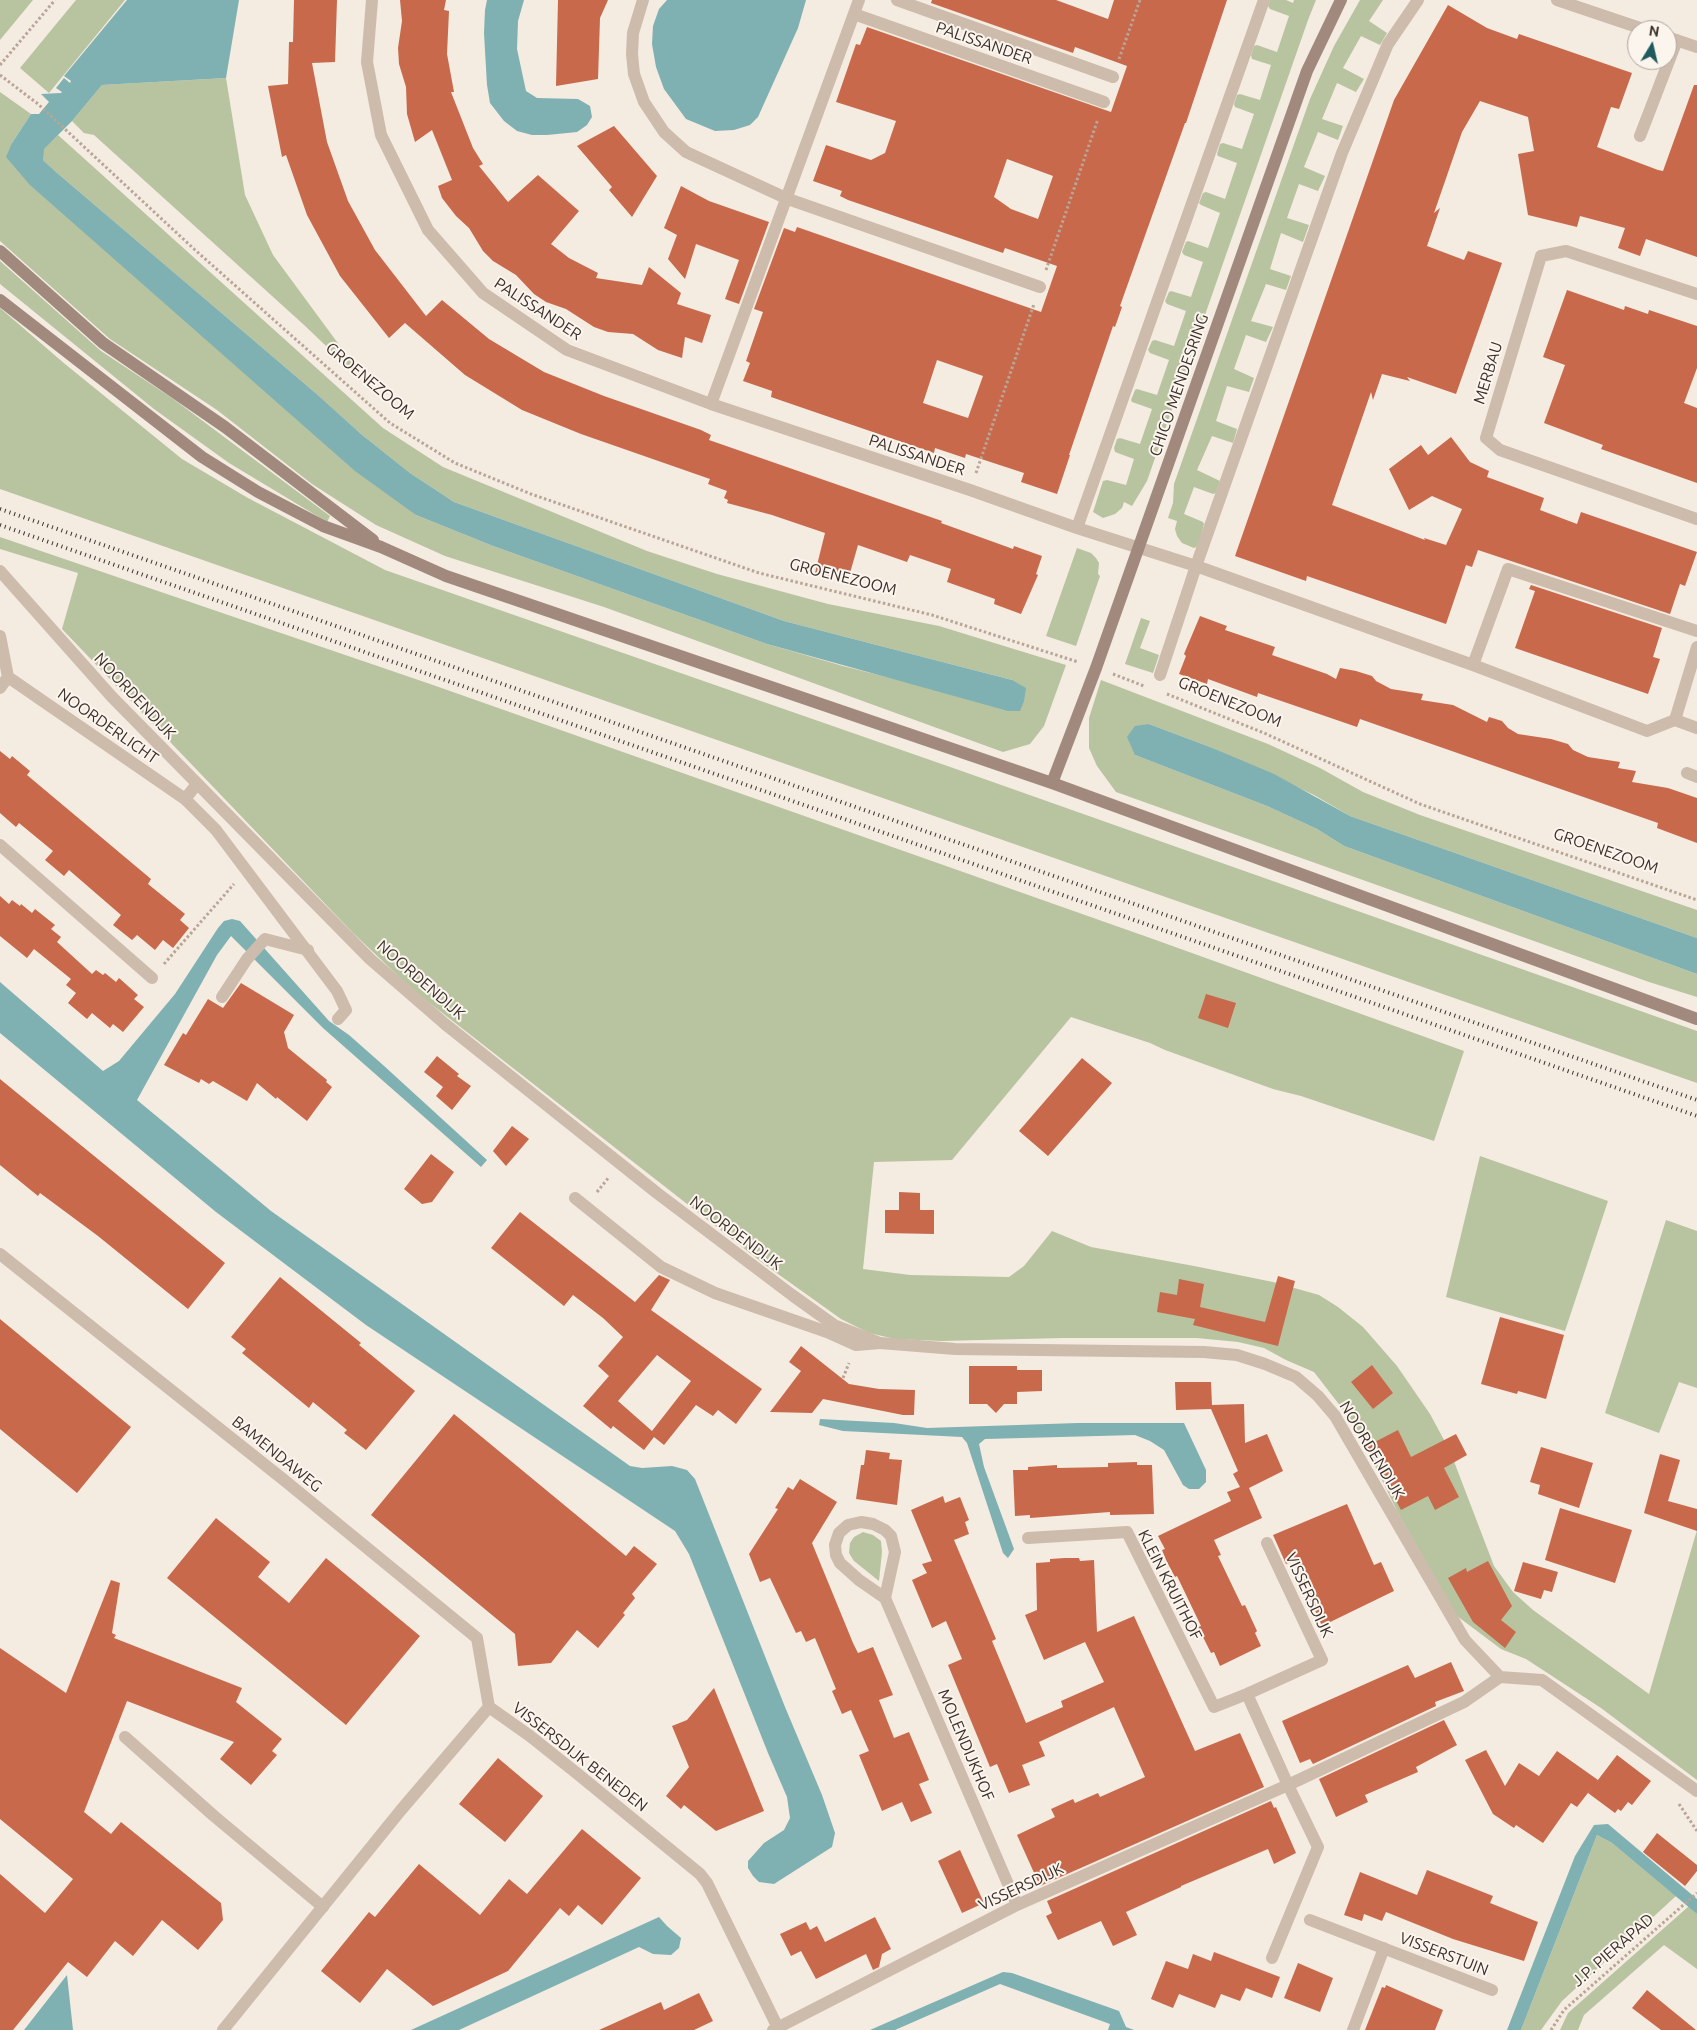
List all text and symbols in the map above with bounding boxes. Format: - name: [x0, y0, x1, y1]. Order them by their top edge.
- street label: PALISSANDER: [933, 18, 1035, 68]
- north arrow: [1627, 20, 1677, 70]
- text: N: [1648, 22, 1661, 40]
- street label: PALISSANDER: [491, 274, 585, 344]
- street label: CHICO MENDESRING: [1146, 311, 1212, 459]
- street label: GROENEZOOM: [322, 338, 418, 424]
- street label: MERBAU: [1469, 339, 1507, 407]
- street label: PALISSANDER: [866, 430, 968, 480]
- street label: GROENEZOOM: [787, 554, 899, 600]
- street label: NOORDENDIJK: [90, 649, 180, 743]
- street label: GROENEZOOM: [1175, 673, 1285, 731]
- street label: NOORDERLICHT: [54, 684, 162, 768]
- street label: GROENEZOOM: [1551, 824, 1661, 878]
- street label: NOORDENDIJK: [373, 936, 469, 1024]
- street label: NOORDENDIJK: [686, 1192, 786, 1274]
- street label: NOORDENDIJK: [1335, 1398, 1409, 1502]
- street label: BAMENDAWEG: [228, 1412, 326, 1496]
- street label: KLEIN KRUITHOF: [1134, 1526, 1206, 1644]
- street label: VISSERSDIJK: [1281, 1550, 1337, 1640]
- street label: MOLENDIJKHOF: [934, 1686, 998, 1804]
- street label: VISSERSDIJK BENEDEN: [509, 1698, 651, 1816]
- street label: VISSERSDIJK: [976, 1859, 1066, 1915]
- street label: J.P. PIERAPAD: [1568, 1909, 1658, 1991]
- street label: VISSERSTUIN: [1397, 1928, 1491, 1980]

